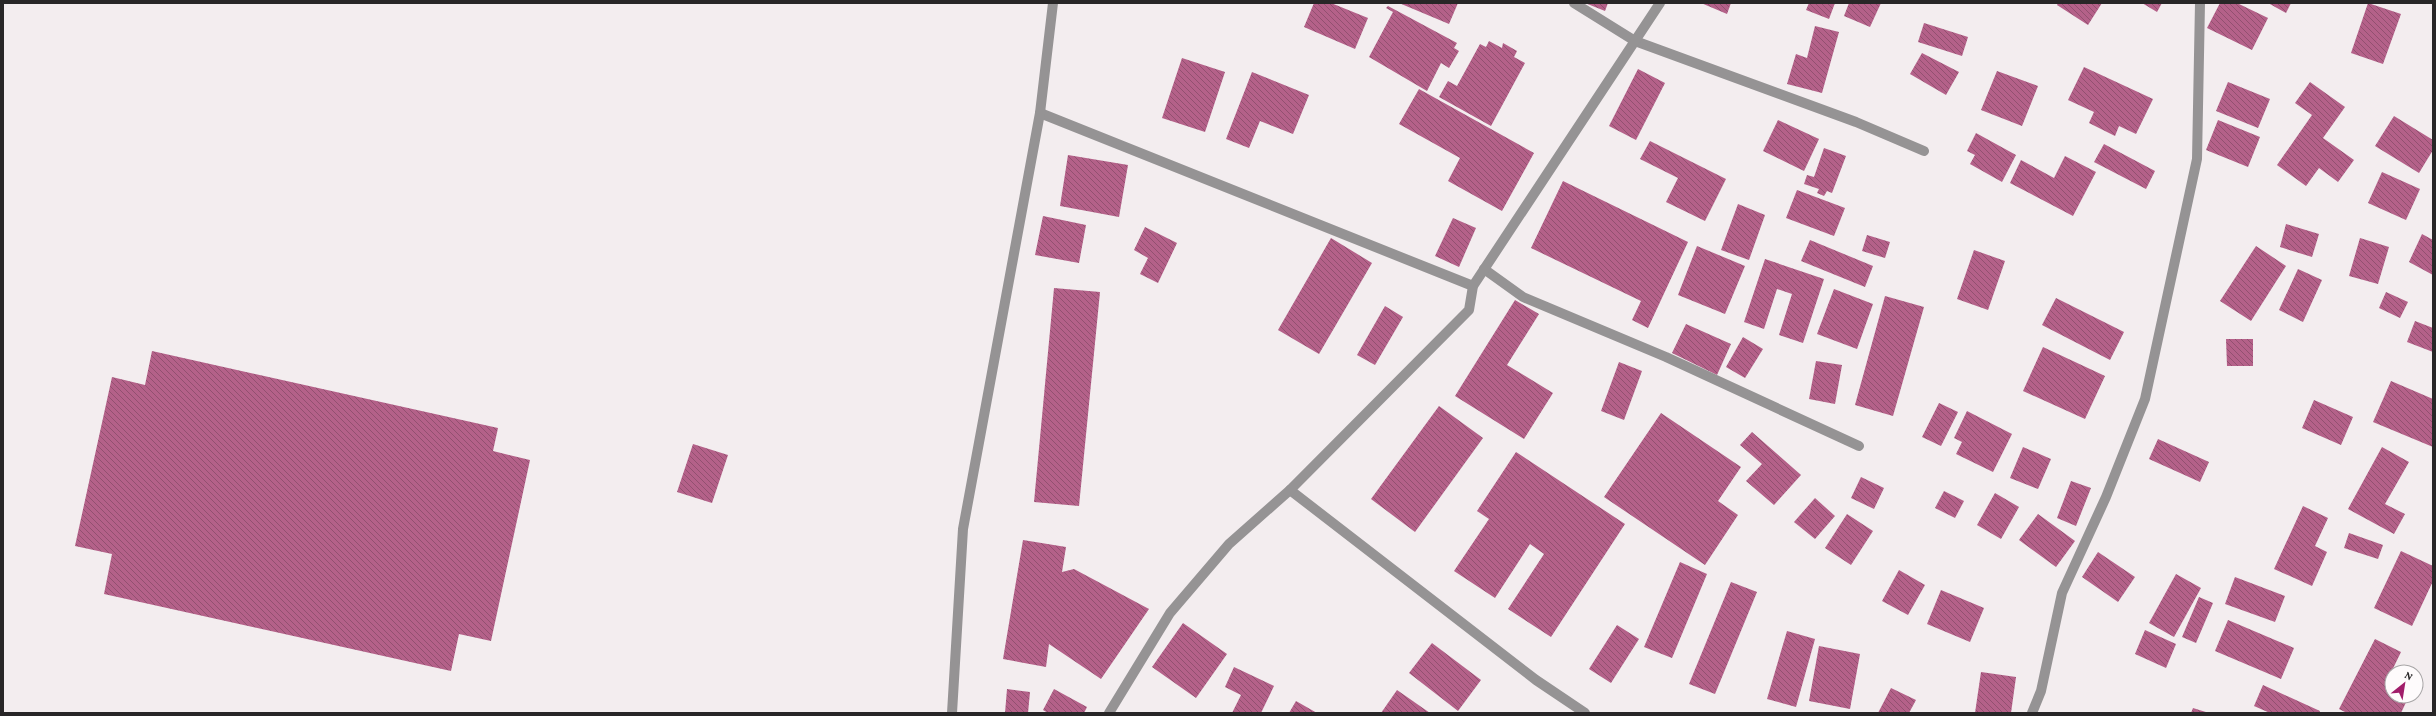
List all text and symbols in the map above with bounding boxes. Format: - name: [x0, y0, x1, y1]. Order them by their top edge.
- north arrow: [2384, 664, 2424, 704]
- text: N: [2403, 668, 2416, 683]

